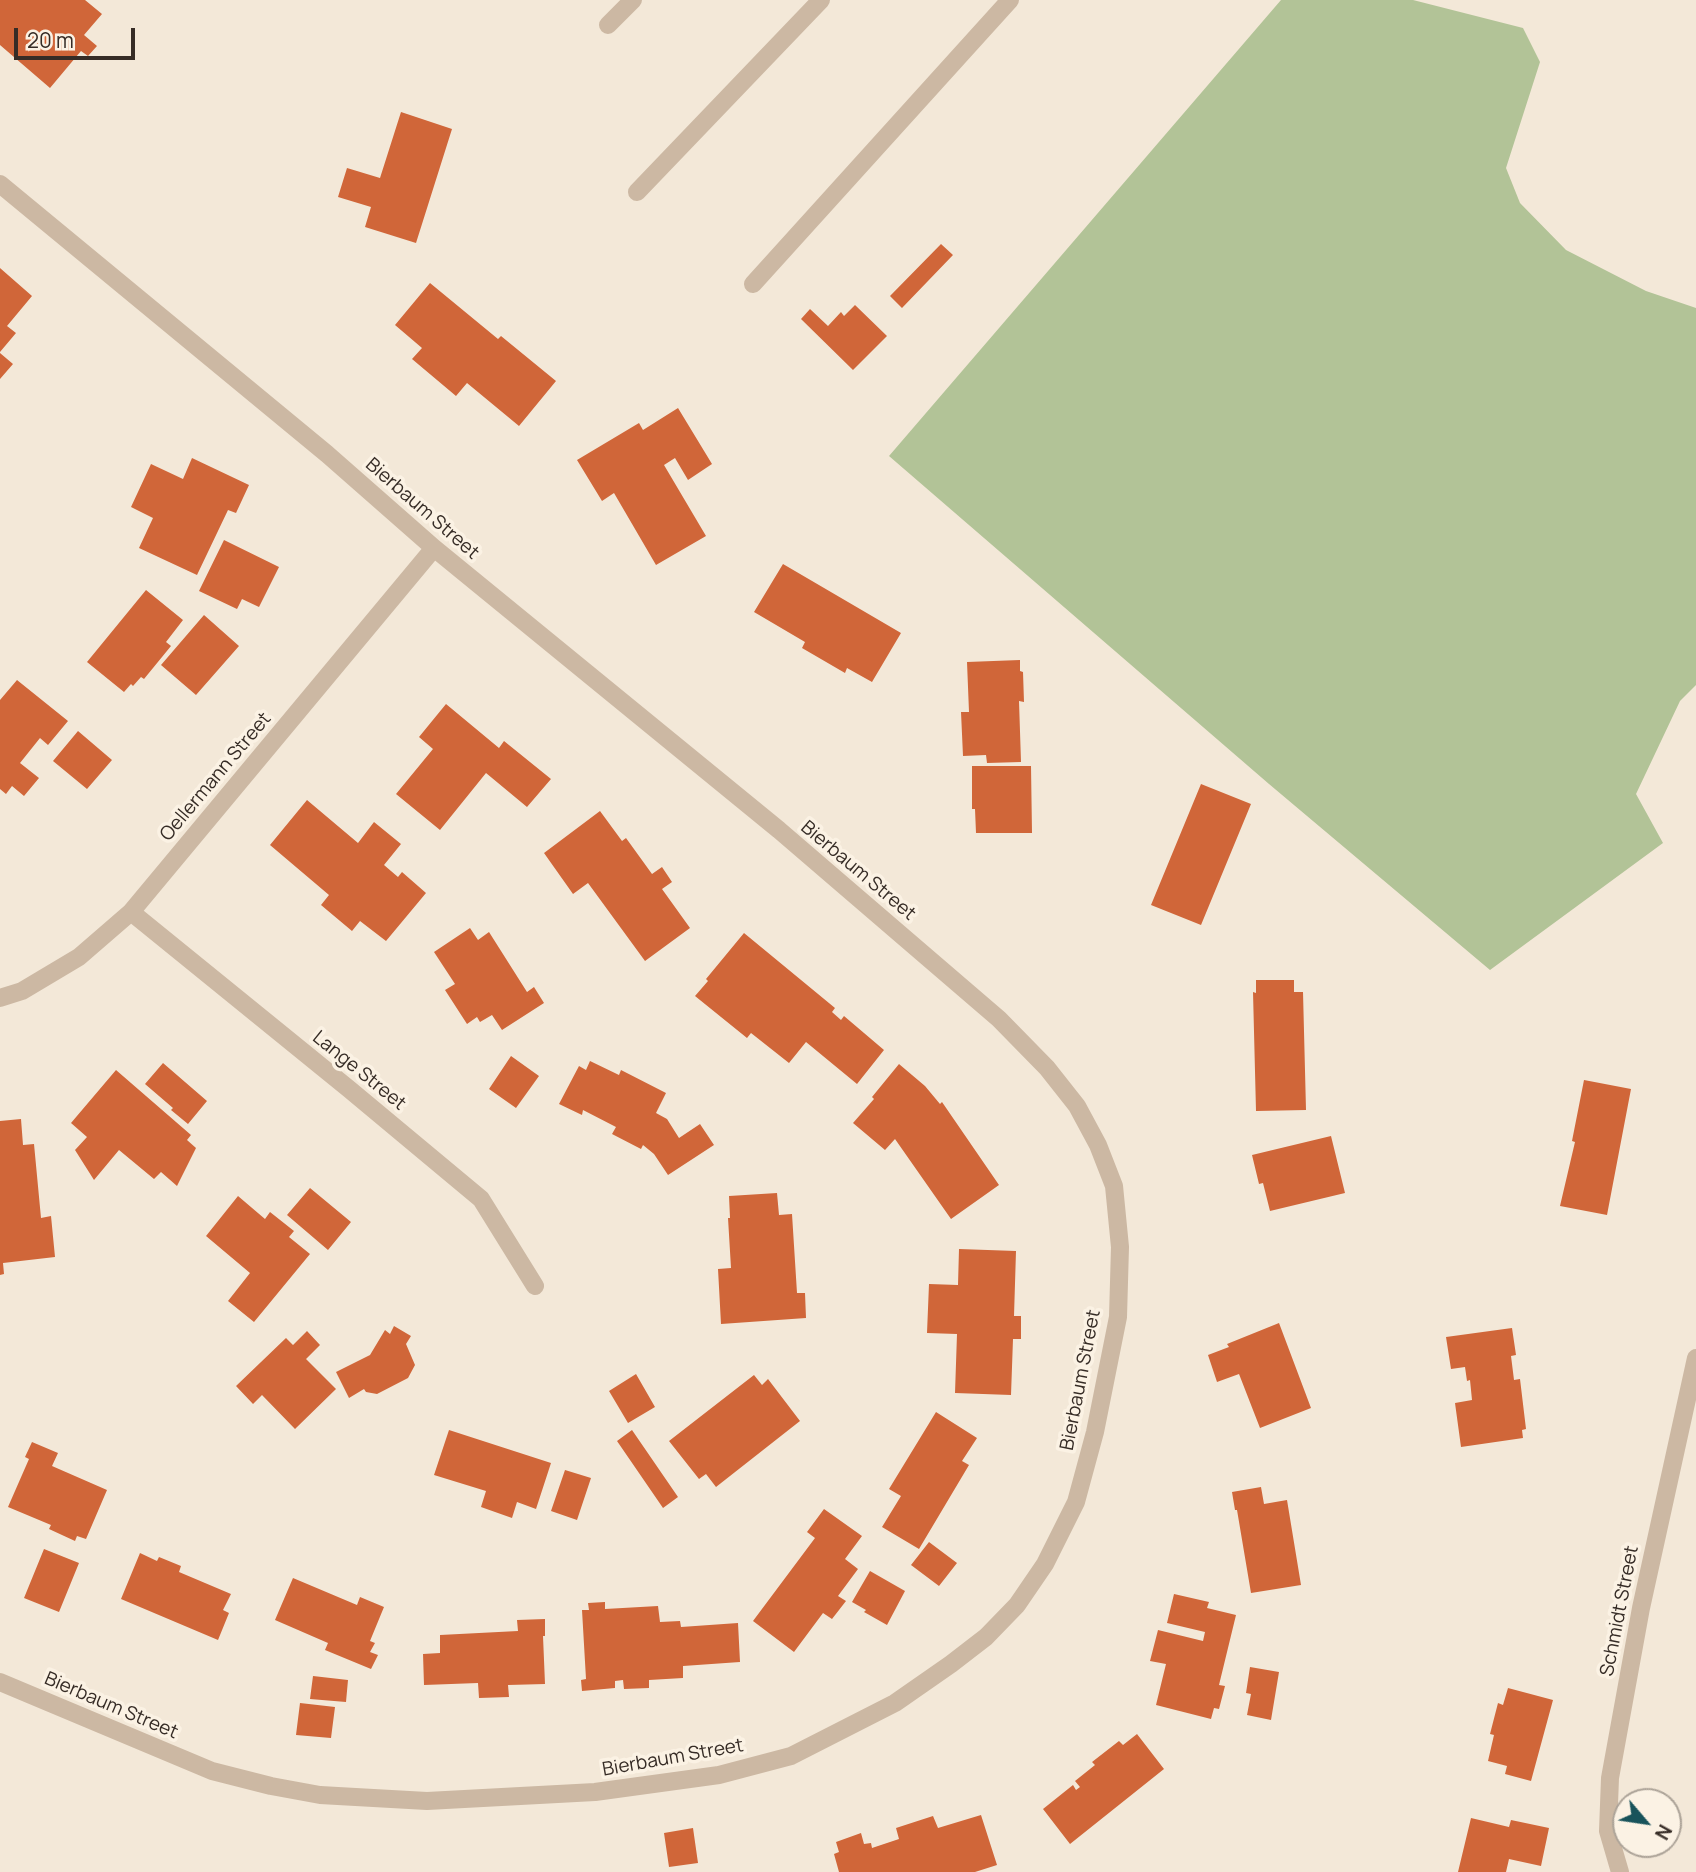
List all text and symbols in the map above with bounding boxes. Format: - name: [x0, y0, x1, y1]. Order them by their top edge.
- scale bar: [18, 14, 138, 58]
- text: 20 m: [27, 26, 74, 54]
- street label: Bierbaum Street: [361, 454, 483, 564]
- street label: Oellermann Street: [156, 708, 276, 846]
- street label: Bierbaum Street: [796, 816, 920, 926]
- street label: Lange Street: [308, 1026, 410, 1116]
- street label: Bierbaum Street: [1056, 1308, 1106, 1452]
- street label: Schmidt Street: [1596, 1544, 1644, 1678]
- street label: Bierbaum Street: [41, 1668, 181, 1744]
- street label: Bierbaum Street: [601, 1734, 745, 1782]
- north arrow: [1612, 1788, 1682, 1858]
- text: N: [1649, 1820, 1678, 1844]

